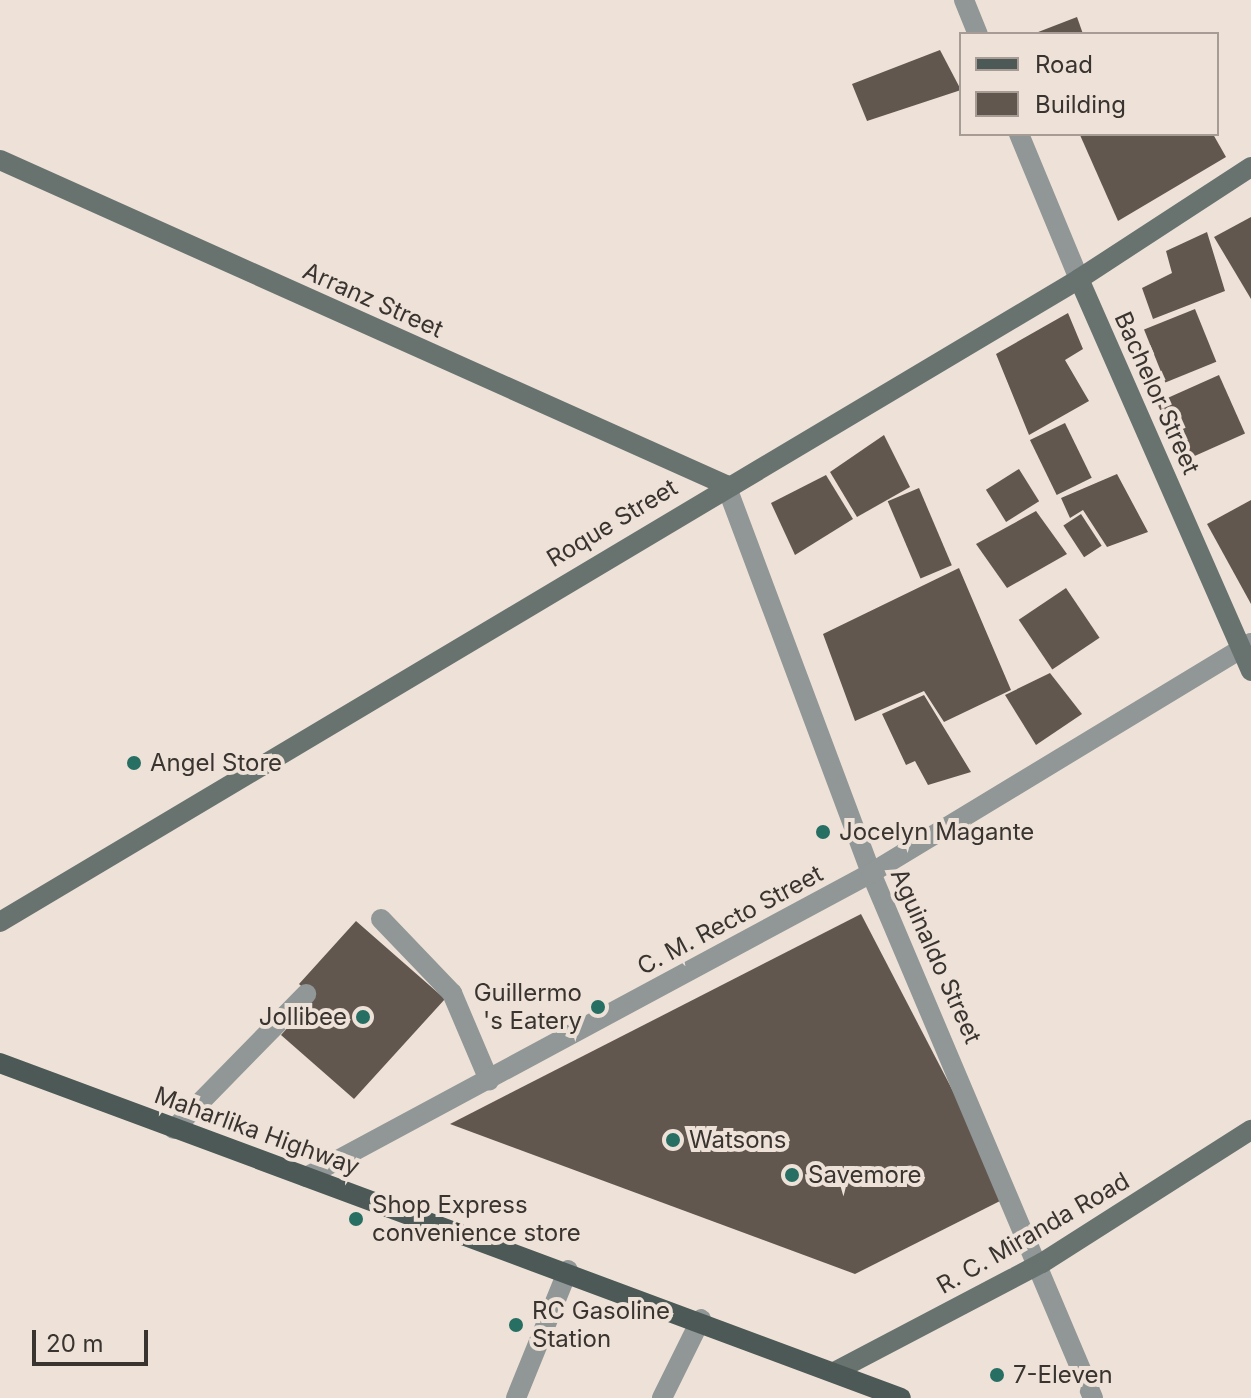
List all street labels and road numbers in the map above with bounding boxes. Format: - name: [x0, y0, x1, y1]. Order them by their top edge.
- street label: Arranz Street: [298, 256, 448, 344]
- street label: Bachelor Street: [1108, 307, 1206, 479]
- street label: Roque Street: [542, 473, 682, 573]
- street label: C. M. Recto Street: [632, 859, 828, 981]
- street label: Aguinaldo Street: [885, 864, 987, 1048]
- street label: Maharlika Highway: [151, 1081, 363, 1181]
- street label: R. C. Miranda Road: [932, 1166, 1134, 1300]

